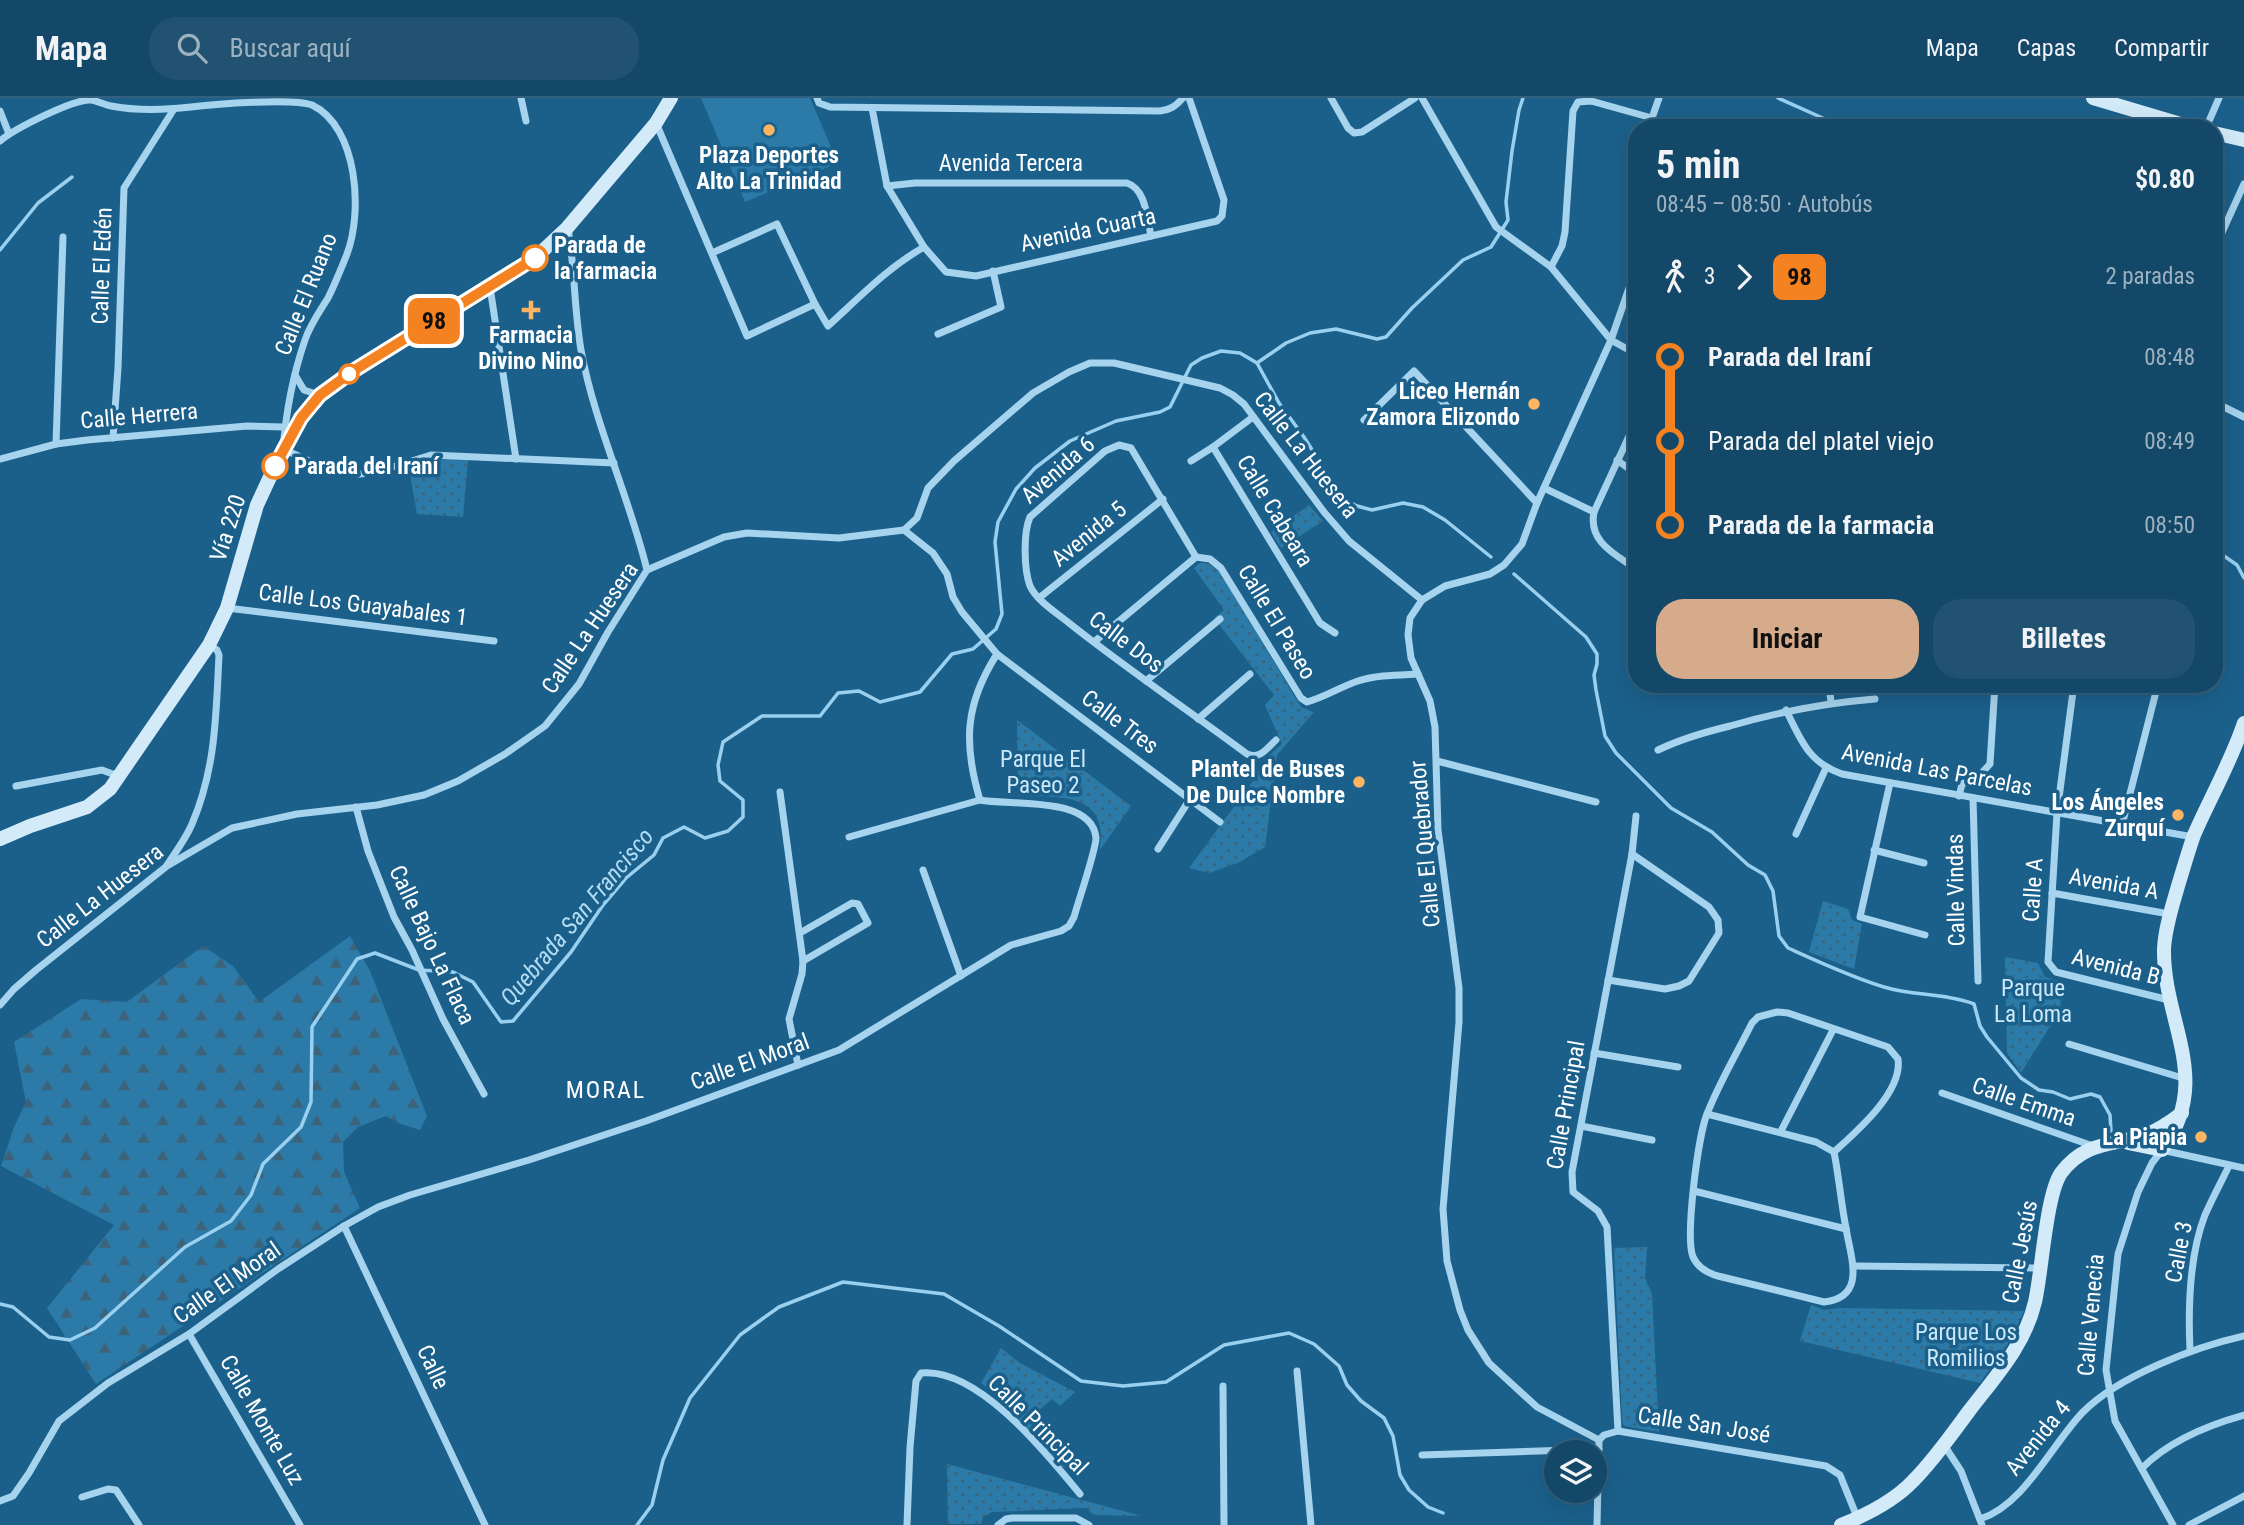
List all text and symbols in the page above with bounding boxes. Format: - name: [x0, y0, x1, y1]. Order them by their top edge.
- search box: [149, 17, 639, 80]
- text: Mapa: [35, 29, 107, 68]
- icon: search: [173, 29, 211, 67]
- text: Buscar aquí: [229, 33, 351, 63]
- text: Mapa: [1926, 34, 1979, 62]
- text: Capas: [2017, 34, 2076, 62]
- text: Compartir: [2114, 34, 2209, 62]
- marker: Plaza Deportes Alto La Trinidad: [761, 122, 777, 138]
- place label: Plaza Deportes Alto La Trinidad: [696, 142, 842, 195]
- text: 5 min: [1656, 143, 1740, 187]
- street label: Avenida Tercera: [939, 150, 1083, 177]
- text: $0.80: [2135, 164, 2195, 194]
- text: 08:45 – 08:50 · Autobús: [1656, 191, 1873, 218]
- street label: Avenida Cuarta: [1018, 202, 1158, 258]
- street label: Calle El Edén: [86, 207, 118, 325]
- street label: Calle El Ruano: [269, 229, 343, 359]
- place label: Parada de la farmacia: [554, 232, 657, 285]
- marker: Parada de la farmacia: [522, 245, 548, 271]
- icon: walk: [1656, 258, 1694, 296]
- icon: forward: [1725, 258, 1763, 296]
- text: 3: [1704, 263, 1715, 290]
- text: 98: [1787, 263, 1812, 291]
- text: 2 paradas: [2106, 263, 2195, 290]
- line badge: 98: [402, 298, 466, 344]
- marker: Farmacia Divino Nino: [523, 302, 539, 318]
- text: 98: [422, 307, 446, 335]
- place label: Farmacia Divino Nino: [478, 322, 584, 375]
- text: Parada del Iraní: [1708, 342, 1871, 372]
- text: 08:48: [2144, 344, 2195, 371]
- unlabelled marker: [339, 364, 359, 384]
- place label: Liceo Hernán Zamora Elizondo: [1366, 378, 1520, 431]
- street label: Calle La Huesera: [1248, 386, 1364, 524]
- marker: Liceo Hernán Zamora Elizondo: [1526, 396, 1542, 412]
- street label: Calle Herrera: [79, 397, 199, 435]
- text: Parada del platel viejo: [1708, 426, 1934, 456]
- text: 08:49: [2144, 428, 2195, 455]
- street label: Avenida 6: [1016, 431, 1100, 509]
- street label: Calle Cabeara: [1231, 450, 1319, 572]
- marker: Parada del Iraní: [262, 453, 288, 479]
- place label: Parada del Iraní: [294, 453, 441, 480]
- street label: Vía 220: [205, 491, 251, 565]
- street label: Avenida 5: [1046, 496, 1132, 572]
- text: Parada de la farmacia: [1708, 510, 1934, 540]
- text: 08:50: [2144, 512, 2195, 539]
- street label: Calle La Huesera: [536, 557, 644, 699]
- street label: Calle El Paseo: [1232, 560, 1322, 684]
- street label: Calle Los Guayabales 1: [257, 579, 469, 631]
- button: Iniciar: [1656, 599, 1919, 679]
- button: Billetes: [1933, 599, 2195, 679]
- street label: Calle Dos: [1084, 605, 1168, 679]
- street label: Calle Tres: [1076, 684, 1164, 760]
- street label: Avenida Las Parcelas: [1839, 738, 2035, 802]
- park label: Parque El Paseo 2: [1000, 746, 1086, 799]
- place label: Plantel de Buses De Dulce Nombre: [1186, 756, 1345, 809]
- street label: Calle El Quebrador: [1404, 760, 1446, 928]
- marker: Plantel de Buses De Dulce Nombre: [1351, 774, 1367, 790]
- place label: Los Ángeles Zurquí: [2051, 788, 2166, 842]
- marker: Los Ángeles Zurquí: [2170, 807, 2186, 823]
- water label: Quebrada San Francisco: [495, 823, 659, 1011]
- street label: Calle Vindas: [1942, 833, 1970, 947]
- street label: Calle La Huesera: [31, 838, 169, 954]
- street label: Calle A: [2017, 857, 2049, 923]
- street label: Calle Bajo La Flaca: [383, 861, 481, 1029]
- street label: Avenida A: [2067, 863, 2161, 905]
- street label: Avenida B: [2069, 943, 2163, 991]
- park label: Parque La Loma: [1994, 975, 2072, 1028]
- street label: Calle El Moral: [687, 1028, 813, 1096]
- street label: Calle Principal: [1541, 1038, 1591, 1172]
- street label: Calle Emma: [1969, 1072, 2079, 1132]
- district label: MORAL: [566, 1076, 646, 1104]
- place label: La Piapia: [2102, 1124, 2187, 1151]
- marker: La Piapia: [2193, 1129, 2209, 1145]
- street label: Calle Jesús: [1997, 1198, 2043, 1306]
- street label: Calle 3: [2160, 1219, 2198, 1285]
- street label: Calle El Moral: [168, 1236, 286, 1330]
- street label: Calle Venecia: [2072, 1253, 2110, 1377]
- park label: Parque Los Romilios: [1915, 1319, 2017, 1372]
- street label: Calle: [411, 1341, 455, 1393]
- street label: Calle Monte Luz: [214, 1350, 310, 1490]
- street label: Calle Principal: [982, 1369, 1094, 1481]
- street label: Avenida 4: [2000, 1395, 2076, 1481]
- street label: Calle San José: [1636, 1401, 1772, 1449]
- map controls: [1544, 1440, 1607, 1503]
- button: layers: [1544, 1440, 1607, 1503]

